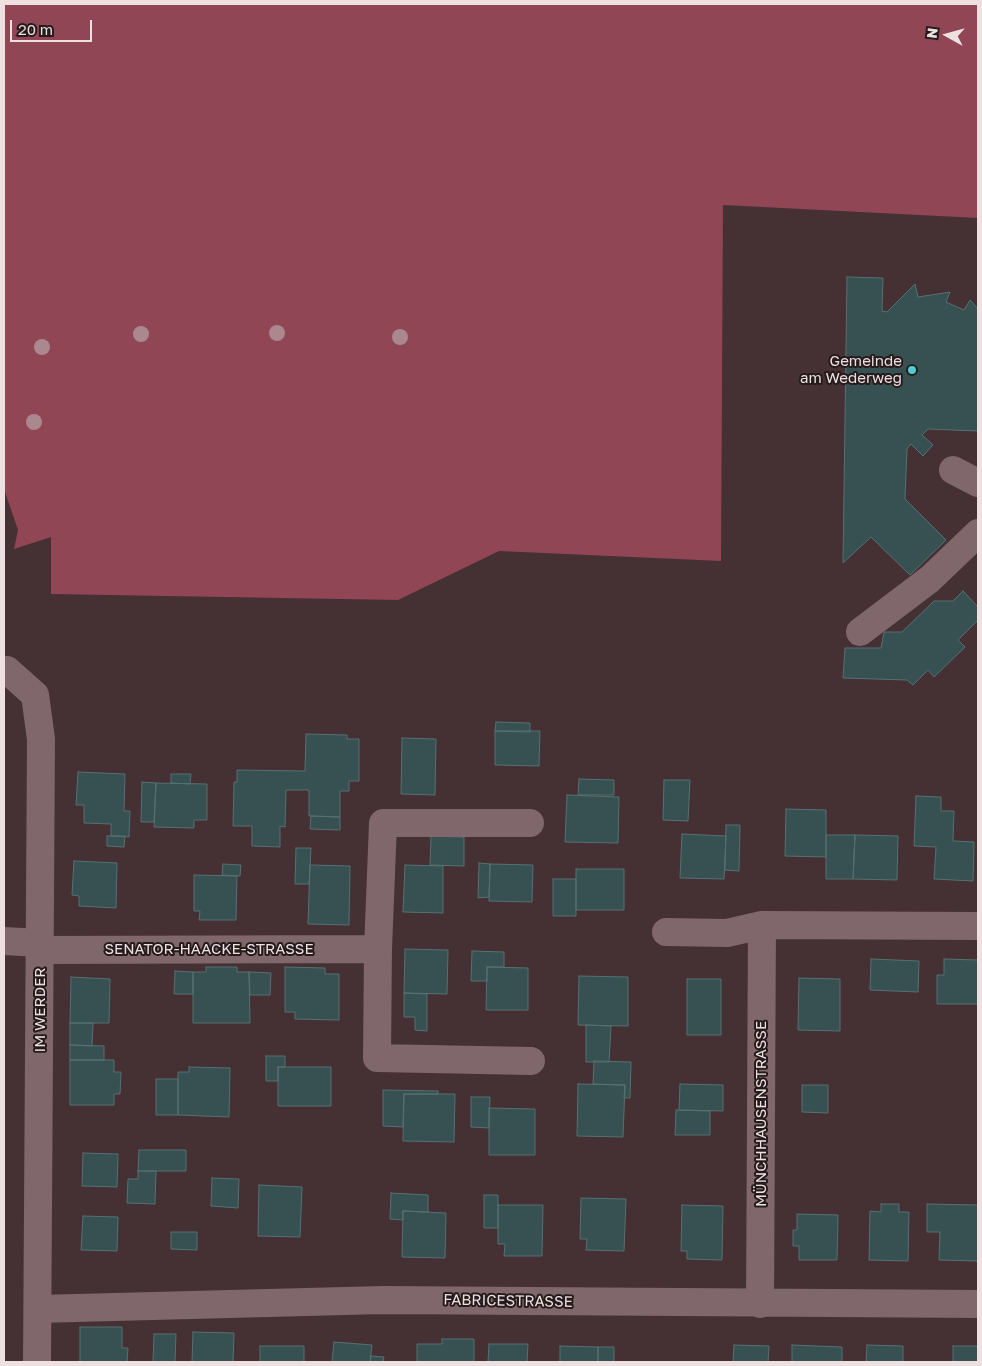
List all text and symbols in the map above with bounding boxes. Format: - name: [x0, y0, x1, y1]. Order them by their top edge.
- scale bar: [12, 10, 95, 42]
- north arrow: [922, 10, 972, 60]
- text: 20 m: [18, 20, 53, 38]
- text: N: [923, 27, 941, 39]
- place label: Gemeinde am Wederweg: [800, 352, 902, 387]
- marker: Gemeinde am Wederweg: [906, 364, 918, 376]
- street label: SENATOR-HAACKE-STRASSE: [104, 940, 314, 958]
- street label: IM WERDER: [31, 968, 49, 1052]
- street label: MÜNCHHAUSENSTRASSE: [752, 1021, 770, 1207]
- street label: FABRICESTRASSE: [443, 1291, 573, 1311]

